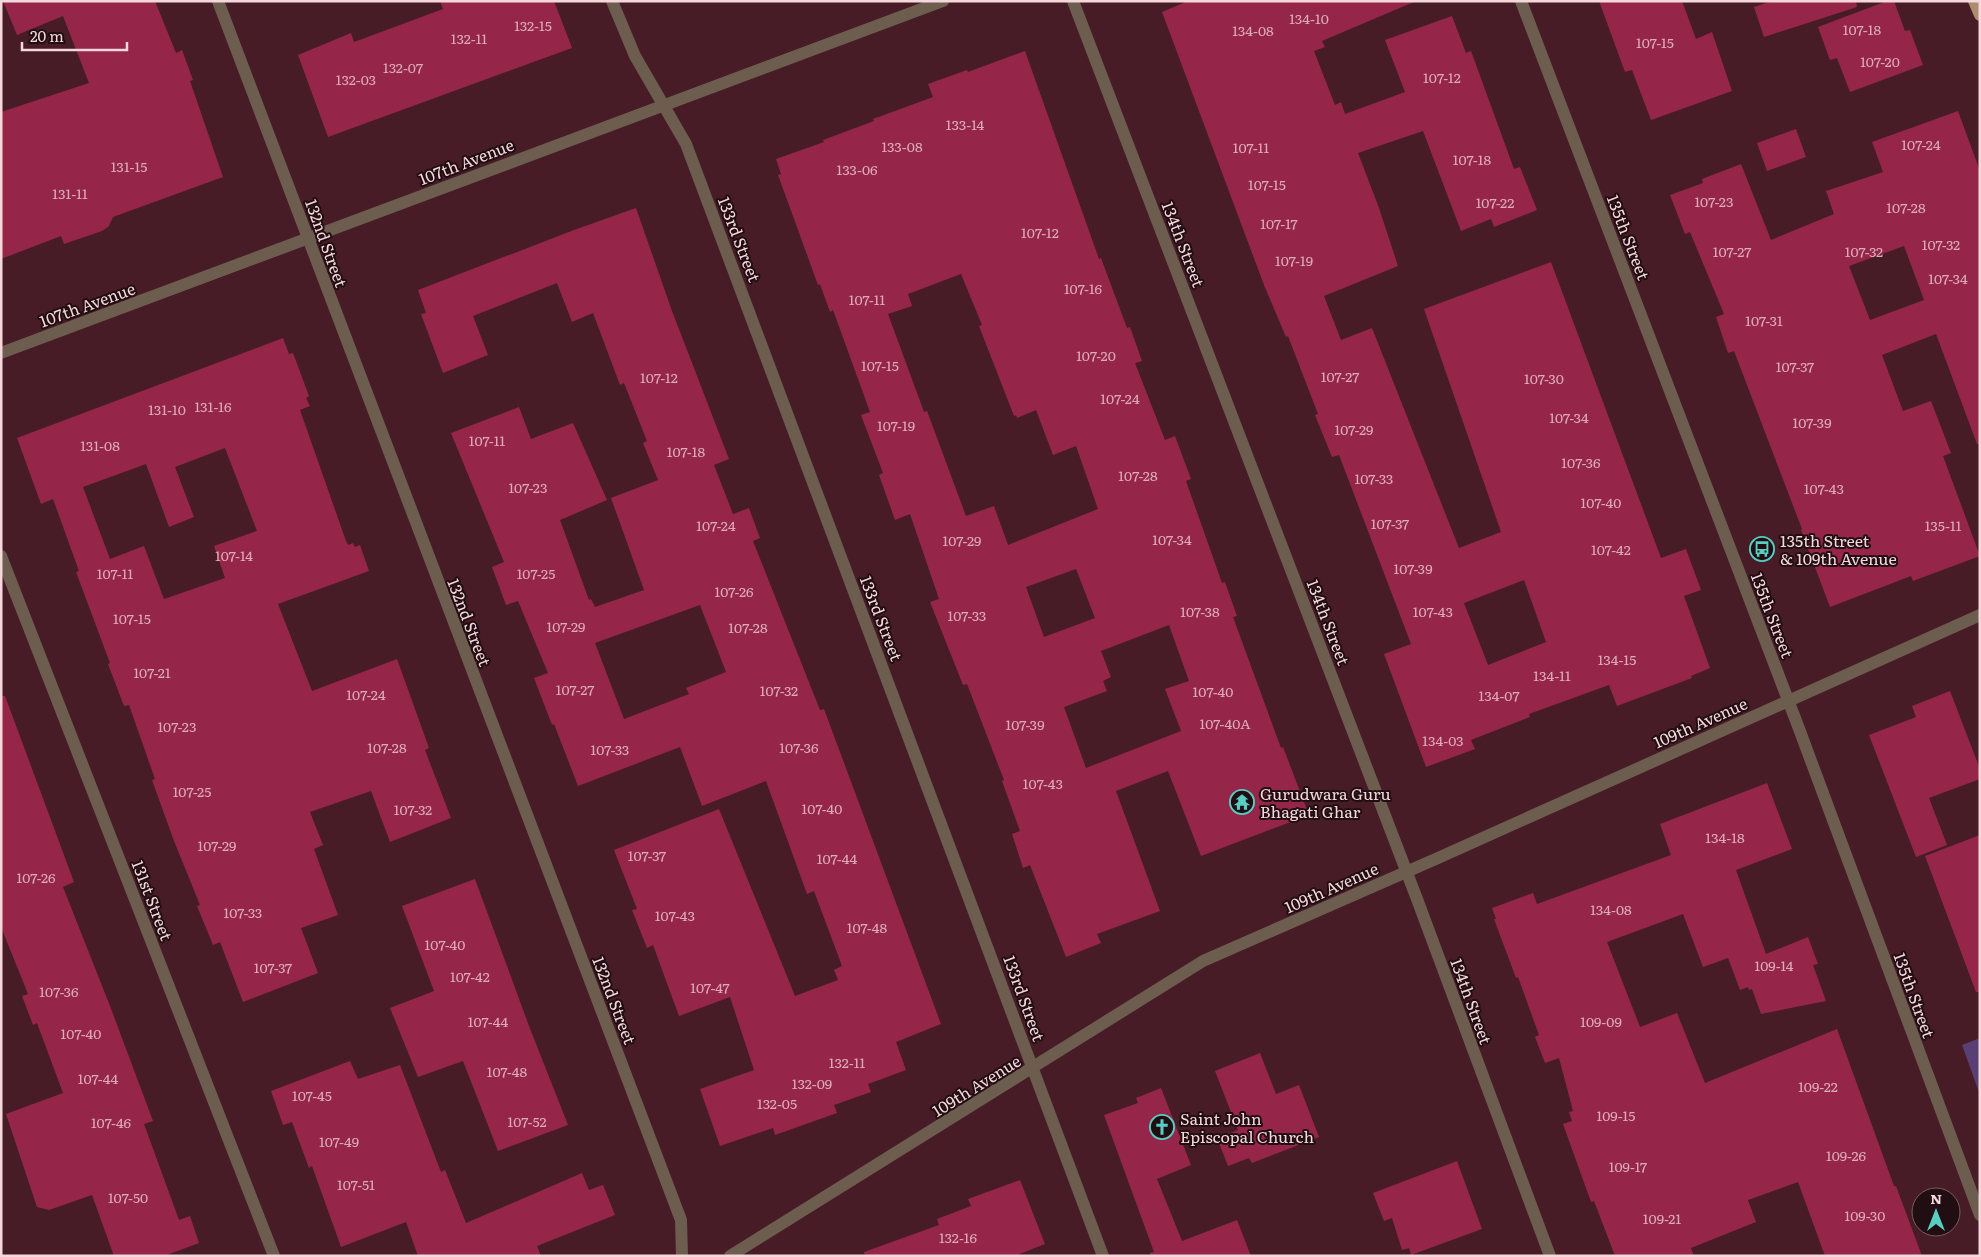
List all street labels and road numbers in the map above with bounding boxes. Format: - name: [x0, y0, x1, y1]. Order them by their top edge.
- street label: 107th Avenue: [415, 132, 517, 190]
- street label: 135th Street: [1602, 191, 1656, 283]
- street label: 133rd Street: [713, 193, 767, 286]
- street label: 132nd Street: [300, 196, 354, 291]
- street label: 134th Street: [1157, 198, 1212, 291]
- street label: 107th Avenue: [36, 276, 138, 332]
- street label: 135th Street: [1746, 569, 1800, 661]
- street label: 133rd Street: [855, 572, 909, 665]
- street label: 132nd Street: [442, 575, 498, 670]
- street label: 134th Street: [1302, 576, 1357, 669]
- street label: 109th Avenue: [1649, 691, 1751, 753]
- street label: 131st Street: [127, 856, 179, 944]
- street label: 109th Avenue: [1280, 856, 1382, 918]
- street label: 135th Street: [1888, 949, 1942, 1042]
- street label: 133rd Street: [998, 952, 1052, 1045]
- street label: 132nd Street: [587, 953, 643, 1048]
- street label: 134th Street: [1445, 955, 1499, 1048]
- street label: 109th Avenue: [927, 1048, 1025, 1122]

